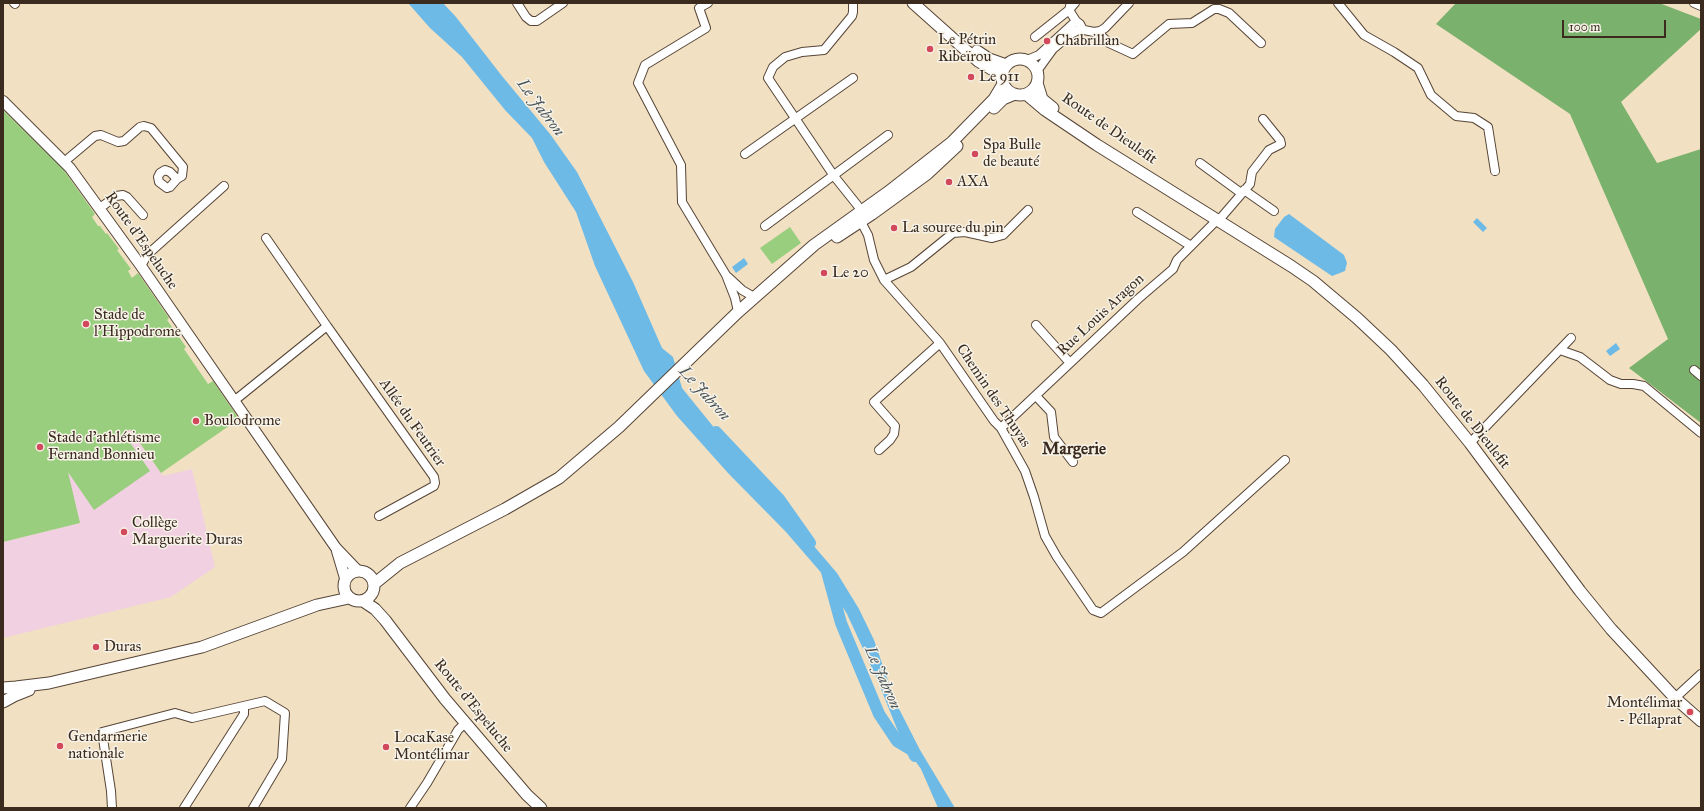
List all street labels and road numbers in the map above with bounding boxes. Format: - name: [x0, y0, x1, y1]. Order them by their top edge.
- street label: Route de Dieulefit: [1058, 89, 1160, 169]
- street label: Route d'Espeluche: [101, 189, 181, 293]
- street label: Rue Louis Aragon: [1054, 270, 1148, 360]
- street label: Chemin des Thuyas: [952, 341, 1034, 451]
- street label: Route de Dieulefit: [1430, 373, 1514, 473]
- street label: Allée du Feutrier: [375, 376, 449, 470]
- street label: Route d'Espeluche: [430, 656, 516, 756]

